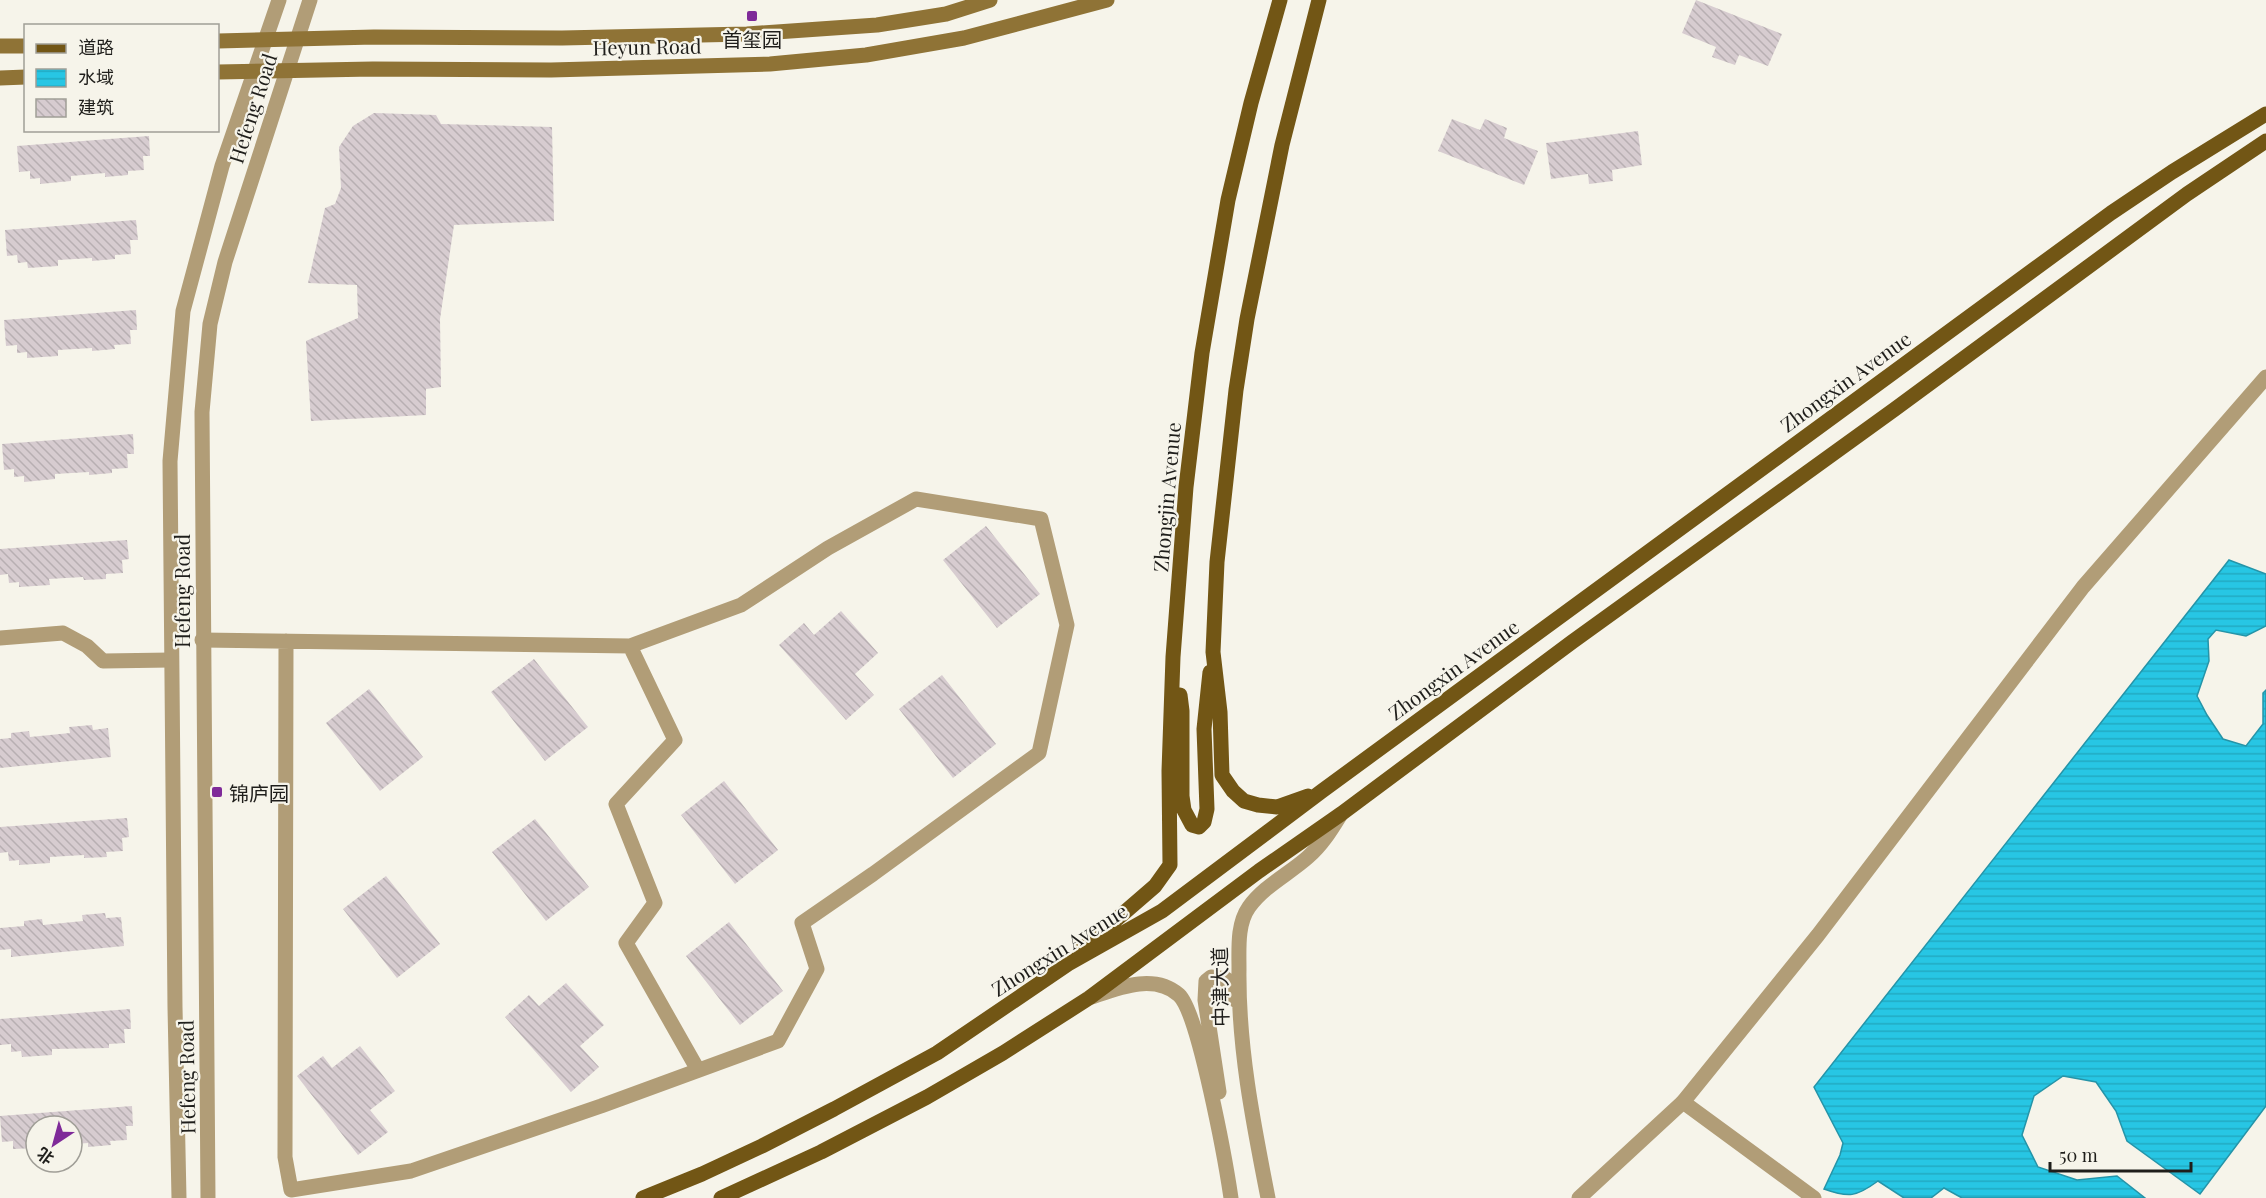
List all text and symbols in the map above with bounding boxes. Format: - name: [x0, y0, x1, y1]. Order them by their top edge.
- marker: 首玺园: [745, 9, 759, 23]
- legend: [24, 24, 219, 132]
- place label: 首玺园: [722, 25, 782, 52]
- street label: Heyun Road: [592, 32, 702, 60]
- text: 道路: [78, 35, 114, 59]
- street label: Hefeng Road: [222, 49, 283, 166]
- text: 水域: [78, 65, 114, 89]
- text: 建筑: [78, 95, 114, 119]
- street label: Zhongxin Avenue: [1774, 324, 1916, 438]
- street label: Zhongjin Avenue: [1146, 421, 1186, 573]
- street label: Hefeng Road: [168, 534, 195, 648]
- street label: Zhongxin Avenue: [1382, 612, 1524, 726]
- place label: 锦庐园: [229, 779, 289, 806]
- marker: 锦庐园: [210, 785, 224, 799]
- street label: Zhongxin Avenue: [986, 896, 1132, 1002]
- street label: 中津大道: [1205, 947, 1233, 1027]
- street label: Hefeng Road: [171, 1019, 200, 1134]
- north arrow: [24, 1114, 84, 1174]
- scale bar: [2050, 1135, 2191, 1173]
- text: 北: [32, 1143, 58, 1170]
- text: 50 m: [2059, 1143, 2098, 1167]

